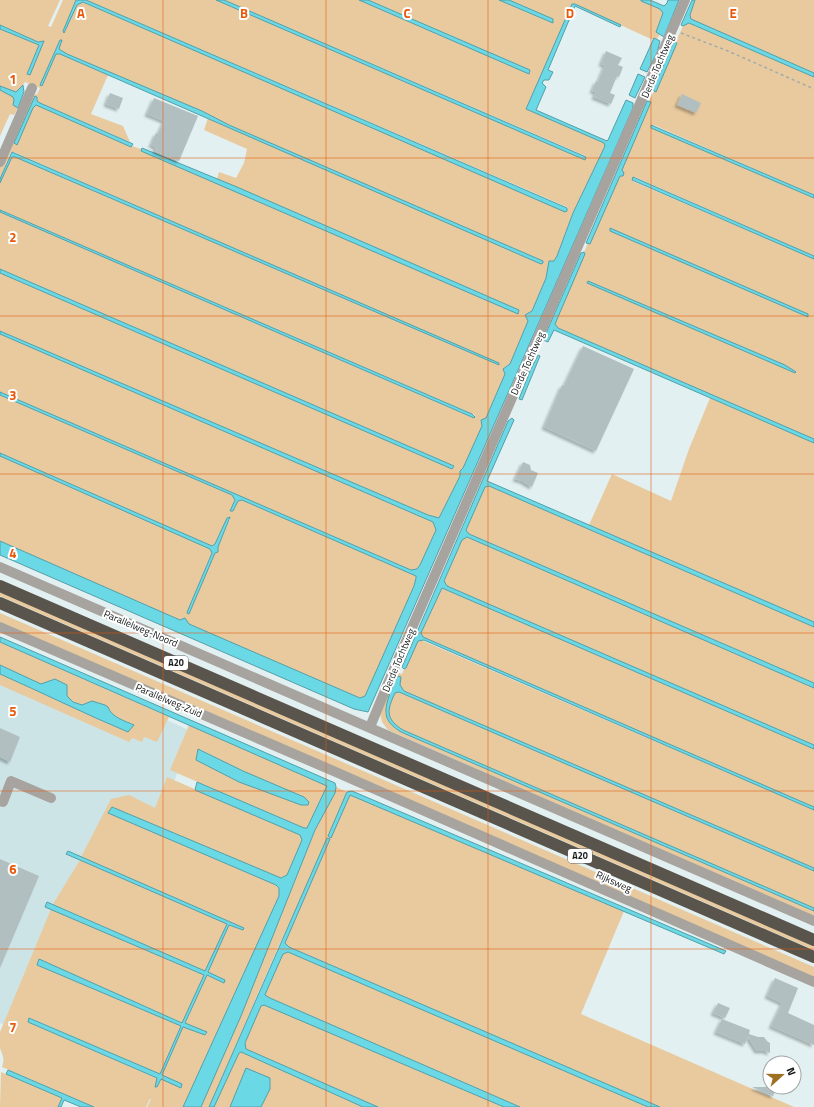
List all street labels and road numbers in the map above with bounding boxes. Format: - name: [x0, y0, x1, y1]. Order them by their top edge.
- street label: Derde Tochtweg: [637, 32, 678, 100]
- street label: Derde Tochtweg: [507, 329, 548, 397]
- street label: Parallelweg-Noord: [101, 606, 180, 651]
- street label: Derde Tochtweg: [378, 626, 419, 694]
- road number: A20: [164, 656, 188, 670]
- street label: Parallelweg-Zuid: [133, 680, 204, 721]
- road number: A20: [568, 849, 592, 863]
- street label: Rijksweg: [594, 867, 634, 896]

